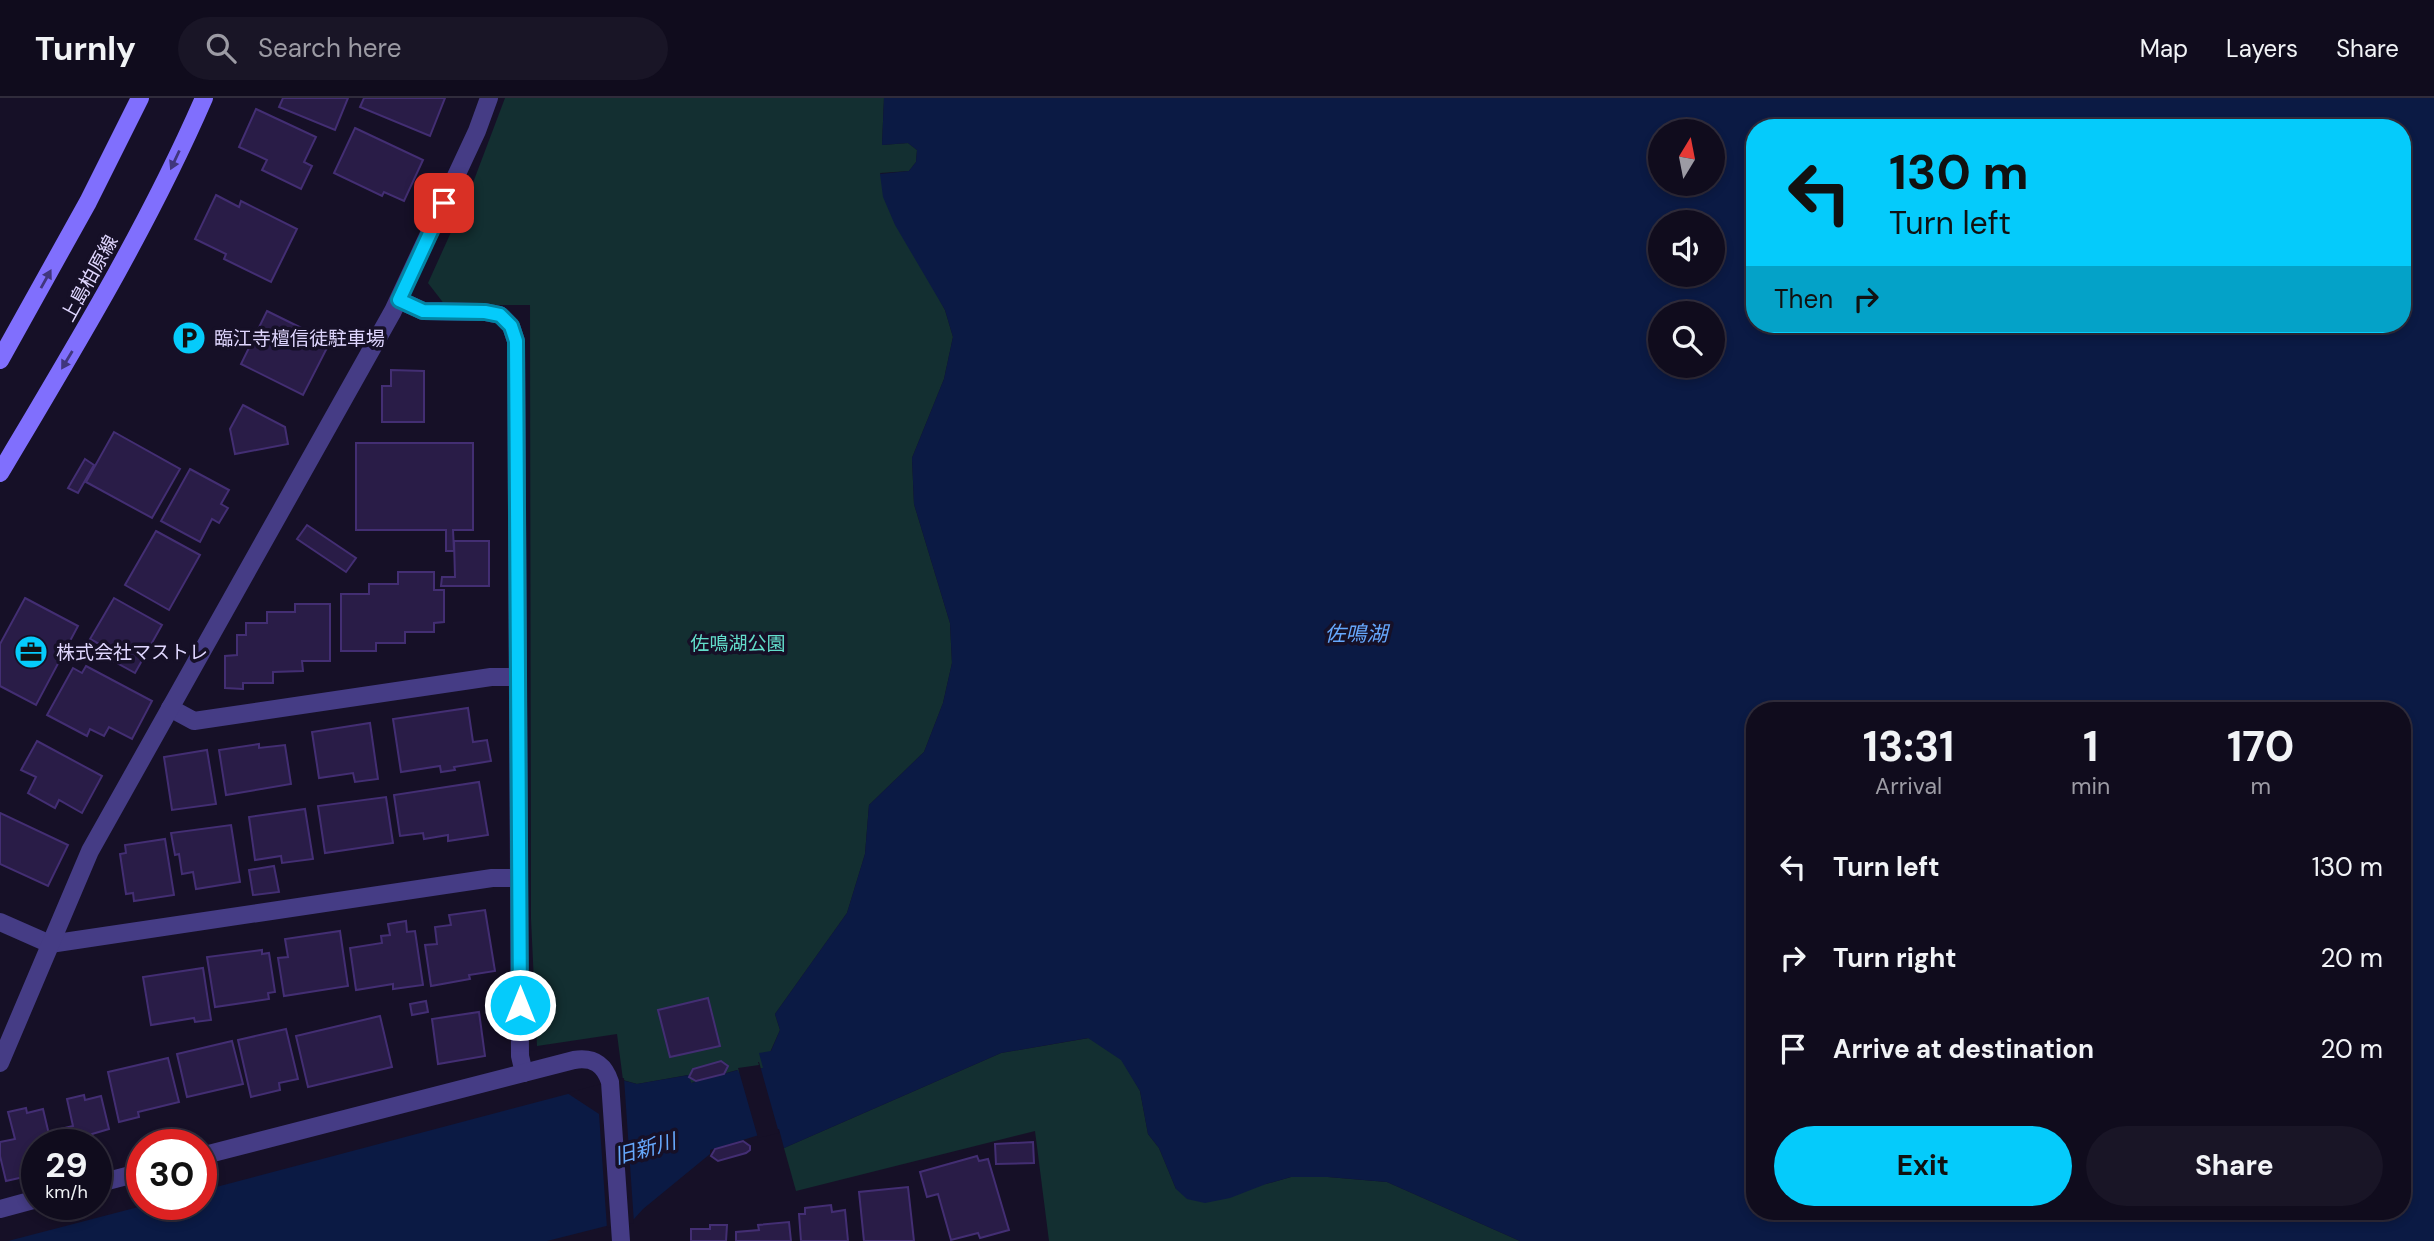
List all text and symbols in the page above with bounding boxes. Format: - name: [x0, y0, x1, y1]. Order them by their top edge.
- search box: [178, 17, 668, 80]
- text: Turnly: [35, 27, 136, 70]
- icon: search: [202, 29, 240, 67]
- text: Search here: [258, 31, 401, 65]
- text: Map: [2140, 33, 2188, 64]
- text: Layers: [2226, 33, 2298, 64]
- text: Share: [2336, 33, 2399, 64]
- north arrow: [1648, 119, 1726, 196]
- map controls: [1648, 119, 1725, 378]
- text: 130 m: [1889, 140, 2029, 204]
- icon: left: [1774, 147, 1865, 238]
- one-way arrow: [170, 150, 181, 170]
- pin: [414, 173, 474, 233]
- icon: arrive: [425, 184, 463, 222]
- text: Turn left: [1889, 202, 2011, 244]
- button: sound: [1648, 210, 1725, 287]
- street label: 上島柏原線: [55, 231, 123, 326]
- one-way arrow: [40, 269, 52, 289]
- icon: right: [1847, 280, 1885, 318]
- text: Then: [1774, 282, 1833, 316]
- button: search: [1648, 301, 1725, 378]
- parking icon: 臨江寺檀信徒駐車場: [170, 319, 208, 357]
- place label: 臨江寺檀信徒駐車場: [214, 326, 385, 351]
- one-way arrow: [61, 350, 73, 369]
- water label: 佐鳴湖: [1325, 620, 1390, 648]
- park label: 佐鳴湖公園: [690, 631, 786, 656]
- office icon: 株式会社マストレ: [12, 633, 50, 671]
- place label: 株式会社マストレ: [56, 640, 208, 665]
- text: 13:31: [1863, 719, 1954, 774]
- text: 1: [2083, 719, 2098, 774]
- text: 170: [2227, 719, 2294, 774]
- text: Arrival: [1875, 771, 1942, 801]
- text: min: [2071, 771, 2110, 801]
- text: m: [2250, 771, 2271, 801]
- icon: left: [1774, 848, 1812, 886]
- text: Turn left: [1833, 850, 1940, 884]
- text: 130 m: [2312, 850, 2383, 884]
- icon: right: [1774, 939, 1812, 977]
- text: Turn right: [1833, 941, 1957, 975]
- text: 20 m: [2320, 941, 2383, 975]
- position arrow: [483, 968, 557, 1042]
- icon: arrive: [1774, 1030, 1812, 1068]
- text: Arrive at destination: [1833, 1032, 2094, 1066]
- text: 20 m: [2320, 1032, 2383, 1066]
- button: Exit: [1774, 1126, 2072, 1206]
- button: Share: [2086, 1126, 2383, 1206]
- water label: 旧新川: [611, 1127, 681, 1171]
- speed limit sign: 30: [126, 1129, 217, 1220]
- text: 29: [45, 1142, 88, 1188]
- text: km/h: [45, 1180, 88, 1204]

